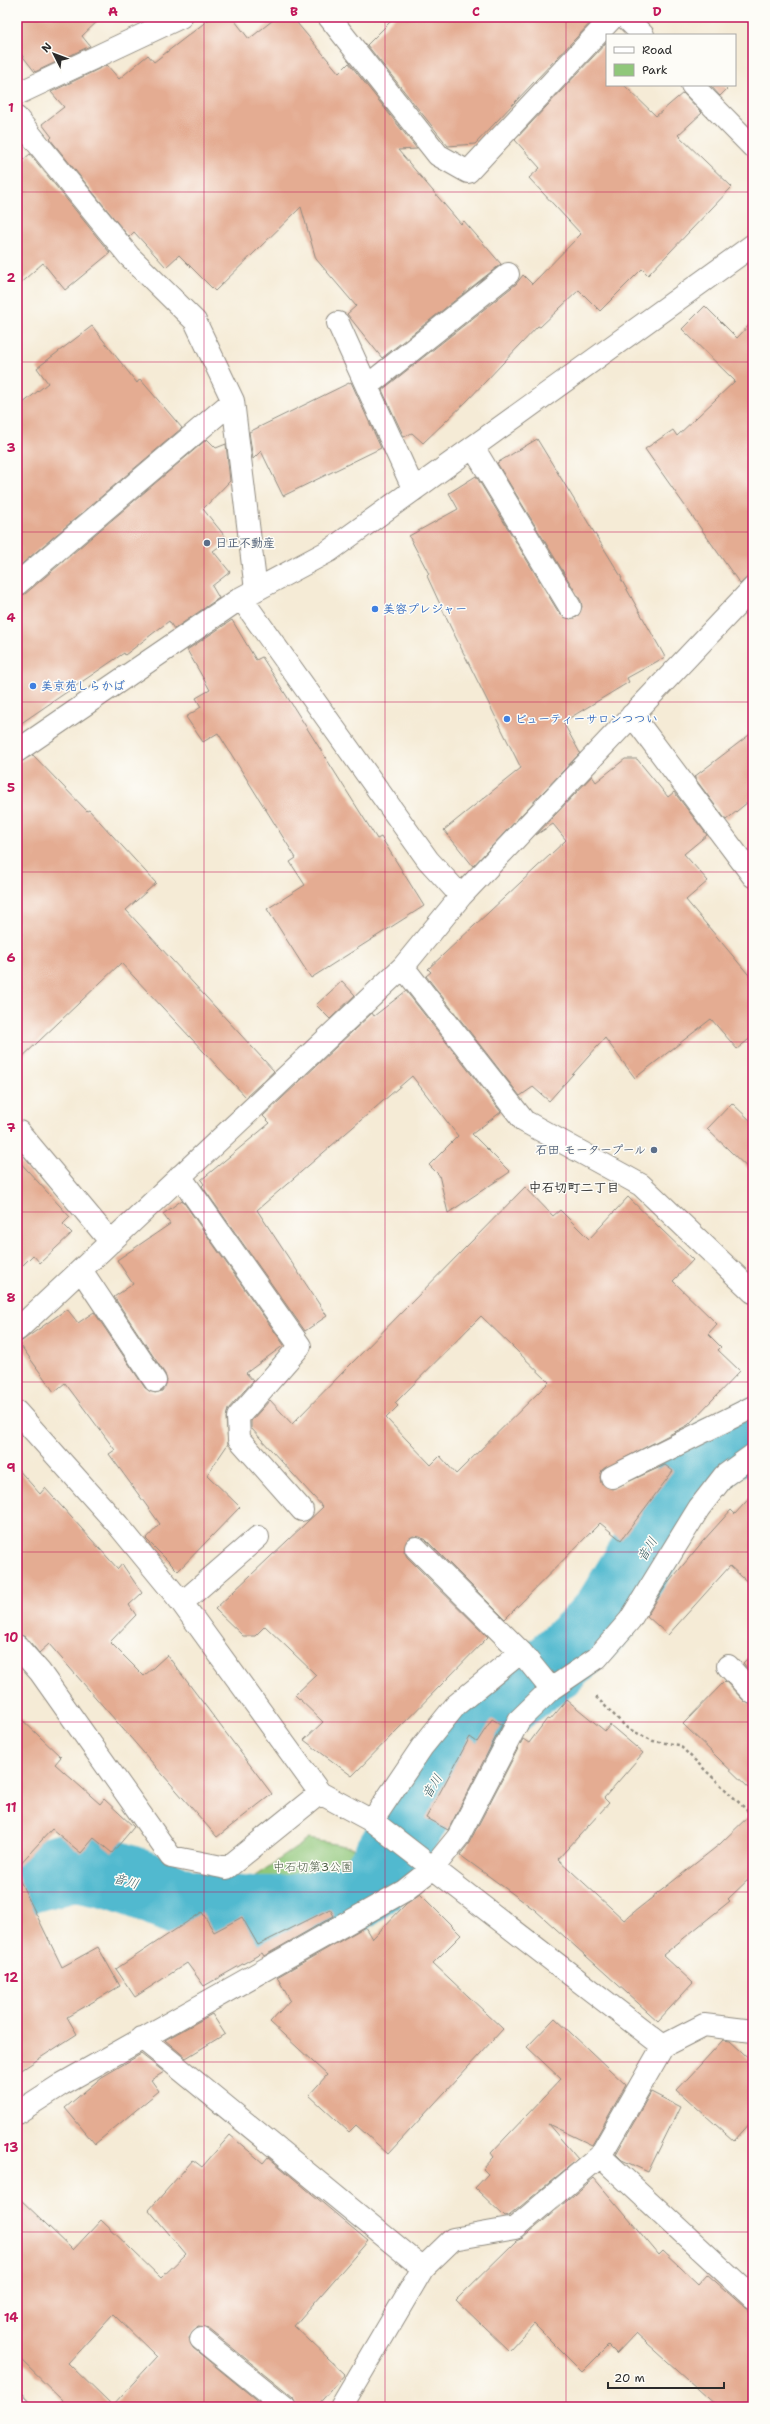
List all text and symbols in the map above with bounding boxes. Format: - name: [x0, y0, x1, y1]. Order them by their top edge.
- text: A: [108, 3, 118, 20]
- text: B: [290, 3, 298, 20]
- text: C: [472, 3, 480, 20]
- text: D: [652, 3, 662, 20]
- north arrow: [34, 34, 74, 74]
- legend: [606, 34, 736, 86]
- text: N: [38, 39, 56, 56]
- text: Road: [642, 42, 673, 58]
- text: Park: [642, 62, 668, 78]
- text: 1: [8, 99, 14, 116]
- text: 2: [6, 269, 16, 286]
- text: 3: [6, 439, 16, 456]
- place label: 日正不動産: [215, 535, 275, 551]
- marker: 日正不動産: [202, 538, 212, 548]
- place label: 美容プレジャー: [383, 601, 467, 617]
- marker: 美容プレジャー: [370, 604, 380, 614]
- text: 4: [6, 609, 16, 626]
- place label: 美京苑しらかば: [41, 678, 125, 694]
- marker: 美京苑しらかば: [28, 681, 38, 691]
- place label: ビューティーサロンつつい: [515, 711, 658, 727]
- marker: ビューティーサロンつつい: [502, 714, 512, 724]
- text: 5: [7, 779, 15, 796]
- text: 6: [6, 949, 16, 966]
- text: 7: [6, 1119, 16, 1136]
- place label: 石田 モータープール: [536, 1142, 646, 1158]
- marker: 石田 モータープール: [649, 1145, 659, 1155]
- district label: 中石切町二丁目: [528, 1179, 620, 1196]
- text: 8: [6, 1289, 16, 1306]
- text: 9: [6, 1459, 16, 1476]
- water label: 音川: [633, 1533, 661, 1565]
- text: 10: [4, 1629, 18, 1646]
- water label: 音川: [418, 1770, 446, 1802]
- text: 11: [5, 1799, 17, 1816]
- park label: 中石切第3公園: [273, 1859, 353, 1875]
- water label: 音川: [111, 1869, 141, 1893]
- text: 12: [4, 1969, 18, 1986]
- text: 13: [4, 2139, 18, 2156]
- text: 14: [4, 2309, 18, 2326]
- scale bar: [608, 2364, 724, 2390]
- text: 20 m: [614, 2370, 645, 2386]

